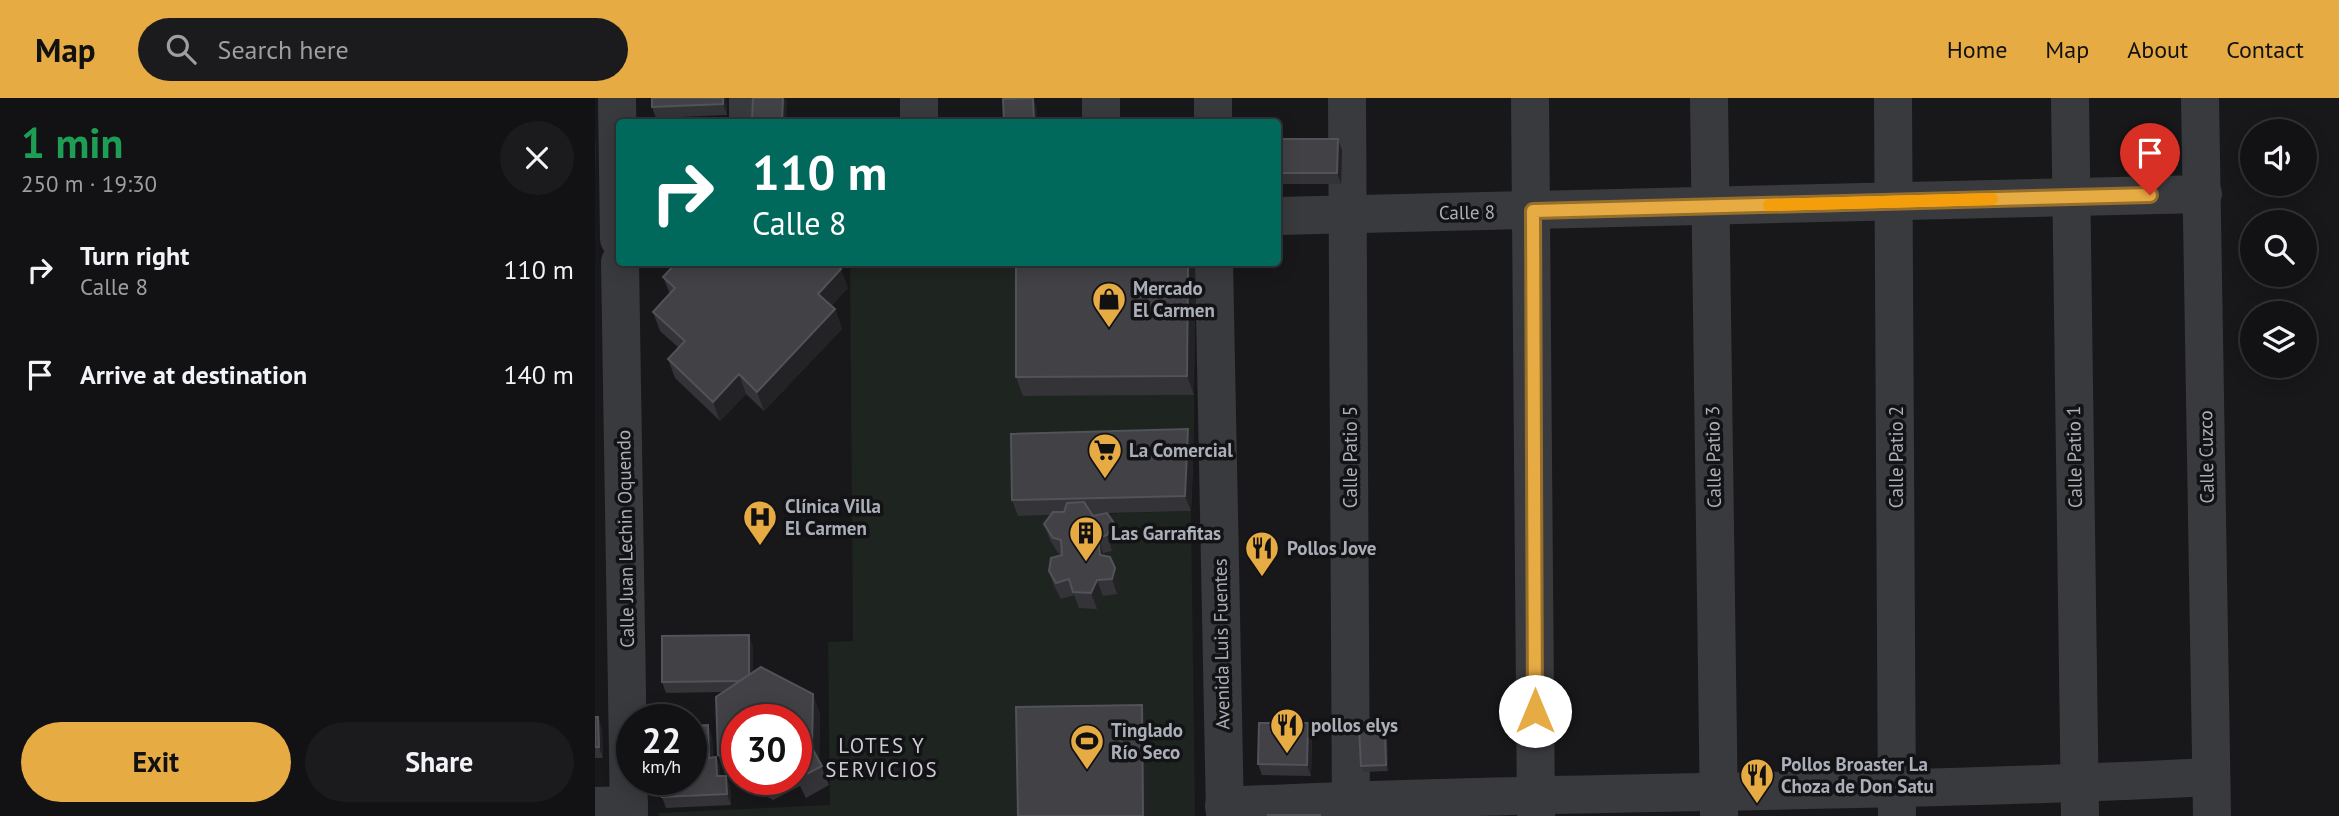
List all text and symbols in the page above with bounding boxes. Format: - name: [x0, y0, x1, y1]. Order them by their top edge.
- search box: [138, 18, 628, 81]
- text: Map: [35, 28, 96, 71]
- icon: search: [162, 30, 200, 68]
- text: Search here: [218, 33, 349, 66]
- text: Home: [1947, 34, 2007, 65]
- text: Map: [2045, 34, 2089, 65]
- text: About: [2127, 34, 2188, 65]
- text: Contact: [2226, 34, 2304, 65]
- text: 1 min: [21, 115, 123, 170]
- map controls: [2240, 119, 2317, 378]
- button: sound: [2240, 119, 2317, 196]
- button: close: [500, 121, 574, 195]
- pin: [2120, 123, 2180, 195]
- icon: arrive: [2131, 134, 2169, 172]
- text: 110 m: [752, 140, 887, 204]
- icon: right: [637, 147, 728, 238]
- text: 250 m · 19:30: [21, 169, 157, 198]
- street label: Calle 8: [1439, 200, 1495, 224]
- text: Calle 8: [752, 202, 847, 244]
- button: search: [2240, 210, 2317, 287]
- text: Turn right: [80, 239, 189, 272]
- icon: right: [21, 251, 59, 289]
- text: 110 m: [503, 253, 574, 286]
- text: Calle 8: [80, 272, 148, 301]
- place label: Mercado El Carmen: [1133, 276, 1215, 322]
- shop icon: Mercado El Carmen: [1090, 280, 1128, 329]
- button: layers: [2240, 301, 2317, 378]
- icon: arrive: [21, 356, 59, 394]
- text: Arrive at destination: [80, 358, 307, 391]
- text: 140 m: [503, 358, 574, 391]
- street label: Calle Patio 5: [1338, 406, 1362, 508]
- street label: Calle Patio 3: [1700, 406, 1726, 508]
- street label: Calle Patio 2: [1884, 406, 1908, 508]
- street label: Calle Patio 1: [2061, 406, 2087, 508]
- street label: Calle Cuzco: [2193, 410, 2219, 504]
- street label: Calle Juan Lechin Oquendo: [611, 430, 639, 648]
- supermarket icon: La Comercial: [1086, 431, 1124, 480]
- place label: La Comercial: [1129, 438, 1233, 462]
- place label: Clínica Villa El Carmen: [785, 494, 881, 540]
- hospital icon: Clínica Villa El Carmen: [741, 498, 779, 547]
- building icon: Las Garrafitas: [1067, 514, 1105, 563]
- place label: Las Garrafitas: [1111, 521, 1221, 545]
- restaurant icon: Pollos Jove: [1243, 529, 1281, 578]
- place label: Pollos Jove: [1287, 536, 1377, 560]
- street label: Avenida Luis Fuentes: [1208, 558, 1234, 730]
- position arrow: [1498, 674, 1572, 748]
- speed limit sign: 30: [721, 704, 812, 795]
- restaurant icon: pollos elys: [1268, 706, 1306, 755]
- place label: pollos elys: [1311, 713, 1398, 737]
- text: 22: [642, 717, 681, 763]
- place label: Tinglado Río Seco: [1111, 718, 1183, 764]
- button: Exit: [21, 722, 291, 802]
- button: Share: [305, 722, 574, 802]
- sports icon: Tinglado Río Seco: [1068, 722, 1106, 771]
- district label: LOTES Y SERVICIOS: [825, 732, 939, 783]
- place label: Pollos Broaster La Choza de Don Satu: [1781, 752, 1934, 798]
- text: km/h: [642, 755, 681, 778]
- restaurant icon: Pollos Broaster La Choza de Don Satu: [1738, 756, 1776, 805]

